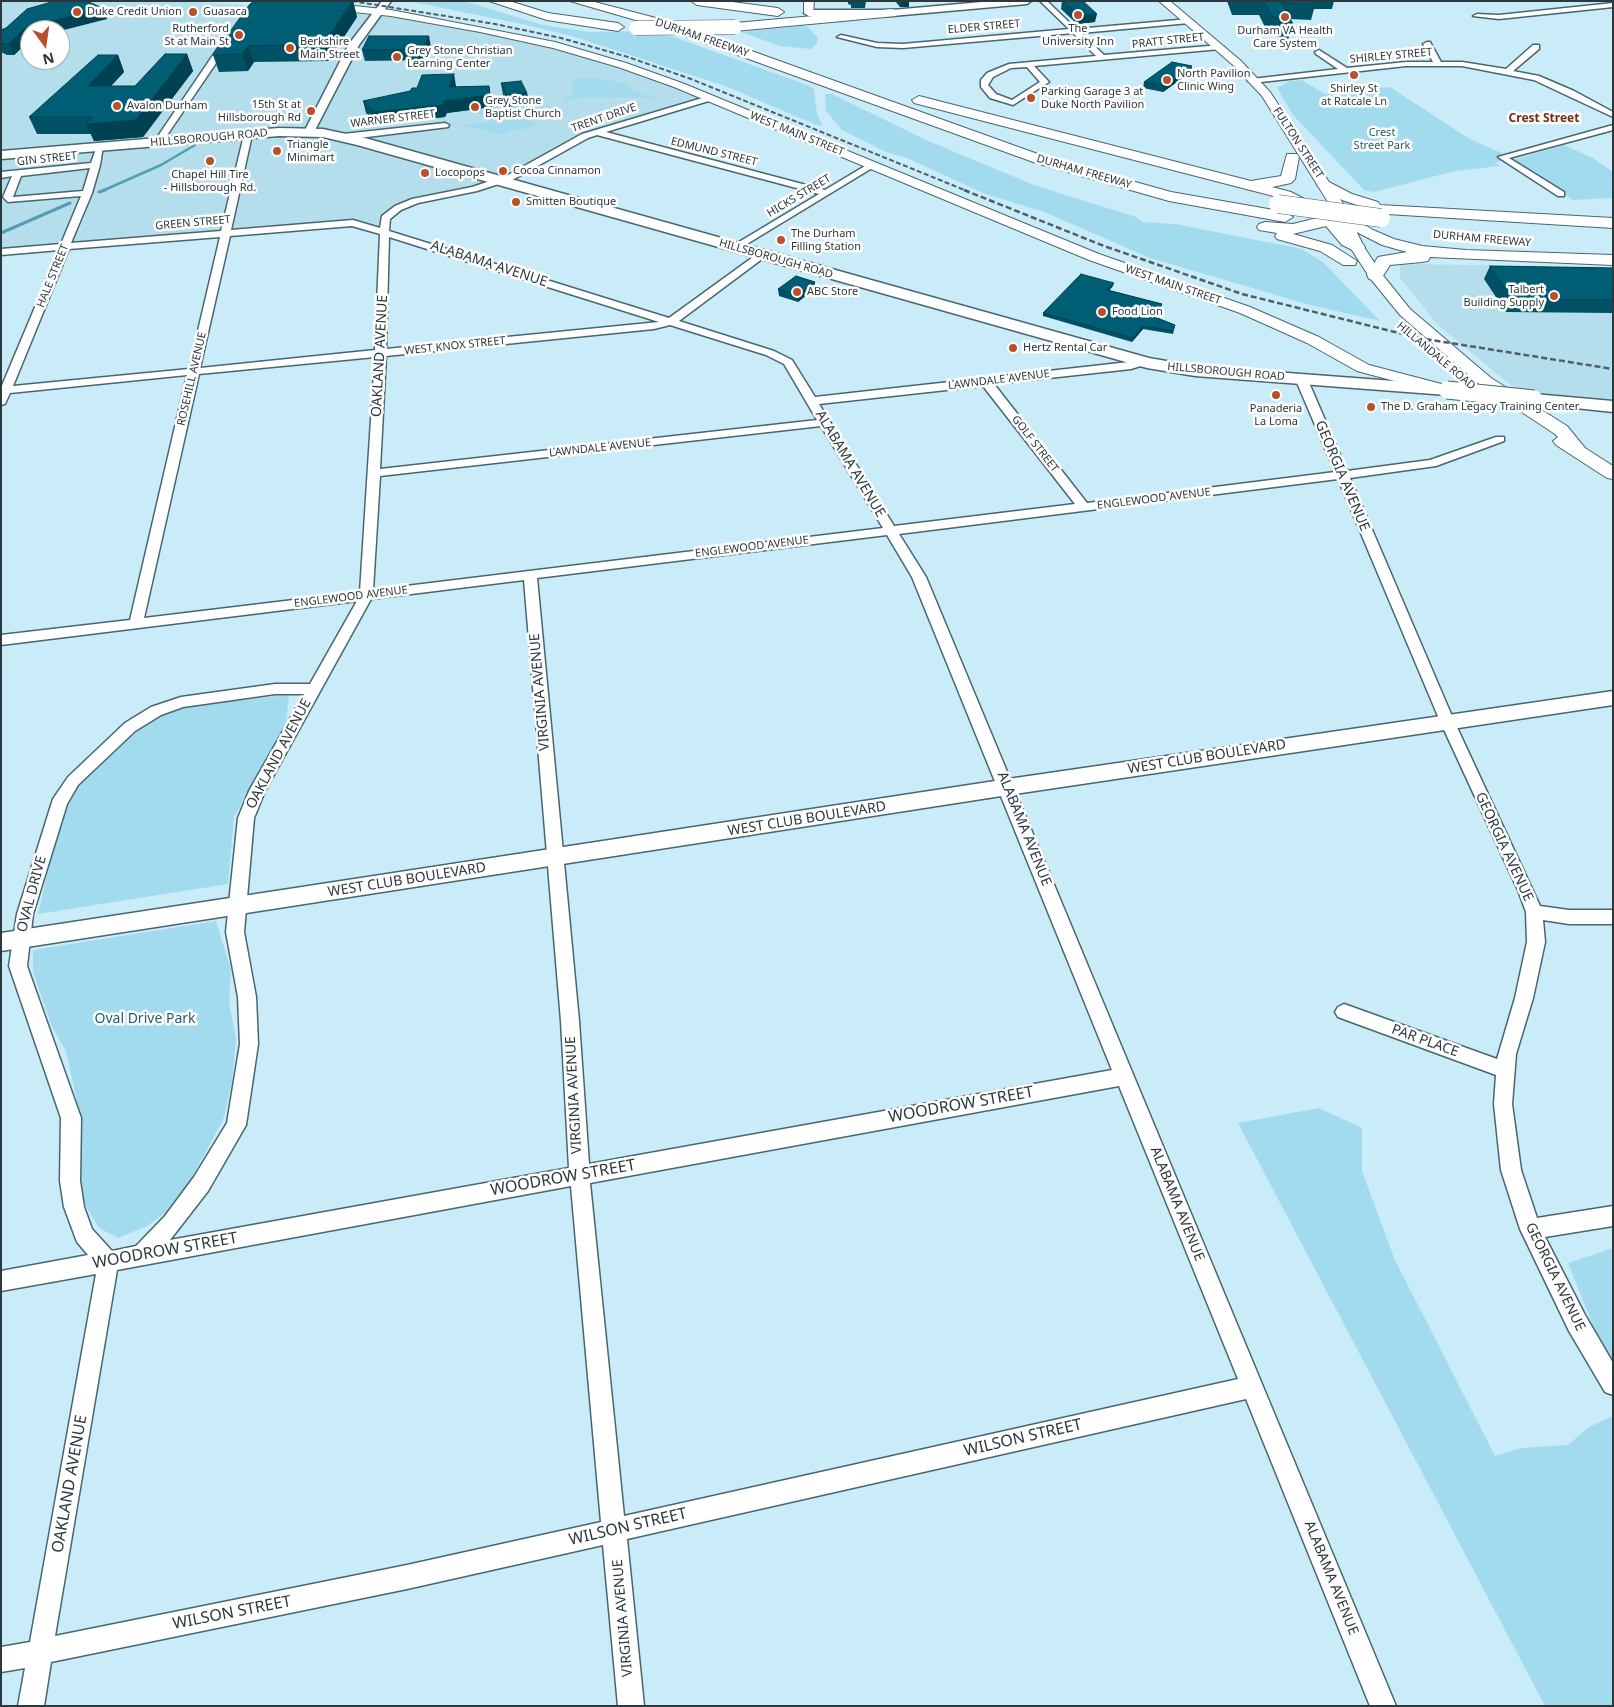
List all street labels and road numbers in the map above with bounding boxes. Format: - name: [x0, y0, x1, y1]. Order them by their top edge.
- street label: DURHAM FREEWAY: [653, 16, 751, 60]
- street label: ELDER STREET: [947, 17, 1021, 37]
- street label: PRATT STREET: [1131, 31, 1205, 51]
- street label: SHIRLEY STREET: [1349, 46, 1433, 66]
- street label: TRENT DRIVE: [570, 101, 638, 135]
- street label: FULTON STREET: [1270, 105, 1326, 181]
- street label: WARNER STREET: [350, 107, 436, 131]
- street label: WEST MAIN STREET: [748, 109, 846, 159]
- street label: HILLSBOROUGH ROAD: [150, 126, 268, 150]
- street label: EDMUND STREET: [669, 135, 759, 169]
- street label: GIN STREET: [16, 149, 78, 169]
- street label: DURHAM FREEWAY: [1035, 152, 1133, 192]
- street label: HICKS STREET: [765, 172, 833, 220]
- street label: GREEN STREET: [155, 213, 231, 233]
- street label: DURHAM FREEWAY: [1433, 228, 1531, 250]
- street label: HILLSBOROUGH ROAD: [717, 236, 835, 282]
- street label: ALABAMA AVENUE: [428, 237, 550, 291]
- street label: HALE STREET: [34, 242, 72, 310]
- street label: WEST MAIN STREET: [1123, 262, 1223, 308]
- street label: OAKLAND AVENUE: [368, 295, 392, 417]
- street label: HILLANDALE ROAD: [1394, 319, 1478, 393]
- street label: ROSEHILL AVENUE: [175, 331, 209, 427]
- street label: WEST KNOX STREET: [404, 334, 506, 358]
- street label: HILLSBOROUGH ROAD: [1167, 360, 1285, 384]
- street label: LAWNDALE AVENUE: [947, 367, 1051, 393]
- street label: ALABAMA AVENUE: [811, 407, 889, 521]
- street label: GOLF STREET: [1009, 413, 1061, 475]
- street label: GEORGIA AVENUE: [1311, 418, 1373, 534]
- street label: LAWNDALE AVENUE: [548, 436, 652, 460]
- street label: ENGLEWOOD AVENUE: [1096, 485, 1212, 513]
- street label: ENGLEWOOD AVENUE: [694, 533, 810, 561]
- street label: ENGLEWOOD AVENUE: [293, 583, 409, 611]
- street label: VIRGINIA AVENUE: [526, 632, 554, 752]
- street label: OAKLAND AVENUE: [243, 696, 315, 812]
- street label: WEST CLUB BOULEVARD: [1127, 736, 1287, 778]
- street label: ALABAMA AVENUE: [993, 769, 1055, 889]
- street label: GEORGIA AVENUE: [1471, 790, 1537, 904]
- street label: WEST CLUB BOULEVARD: [727, 798, 887, 840]
- street label: OVAL DRIVE: [14, 854, 50, 934]
- street label: WEST CLUB BOULEVARD: [327, 859, 487, 901]
- street label: PAR PLACE: [1389, 1021, 1461, 1061]
- street label: VIRGINIA AVENUE: [563, 1036, 585, 1154]
- street label: WOODROW STREET: [887, 1083, 1035, 1127]
- street label: ALABAMA AVENUE: [1146, 1144, 1208, 1264]
- street label: WOODROW STREET: [489, 1156, 637, 1200]
- street label: GEORGIA AVENUE: [1522, 1220, 1588, 1334]
- street label: WOODROW STREET: [91, 1229, 239, 1273]
- street label: OAKLAND AVENUE: [48, 1414, 92, 1554]
- street label: WILSON STREET: [962, 1415, 1084, 1461]
- street label: WILSON STREET: [567, 1504, 689, 1550]
- street label: ALABAMA AVENUE: [1300, 1518, 1362, 1638]
- street label: VIRGINIA AVENUE: [609, 1558, 637, 1678]
- street label: WILSON STREET: [171, 1592, 293, 1634]

